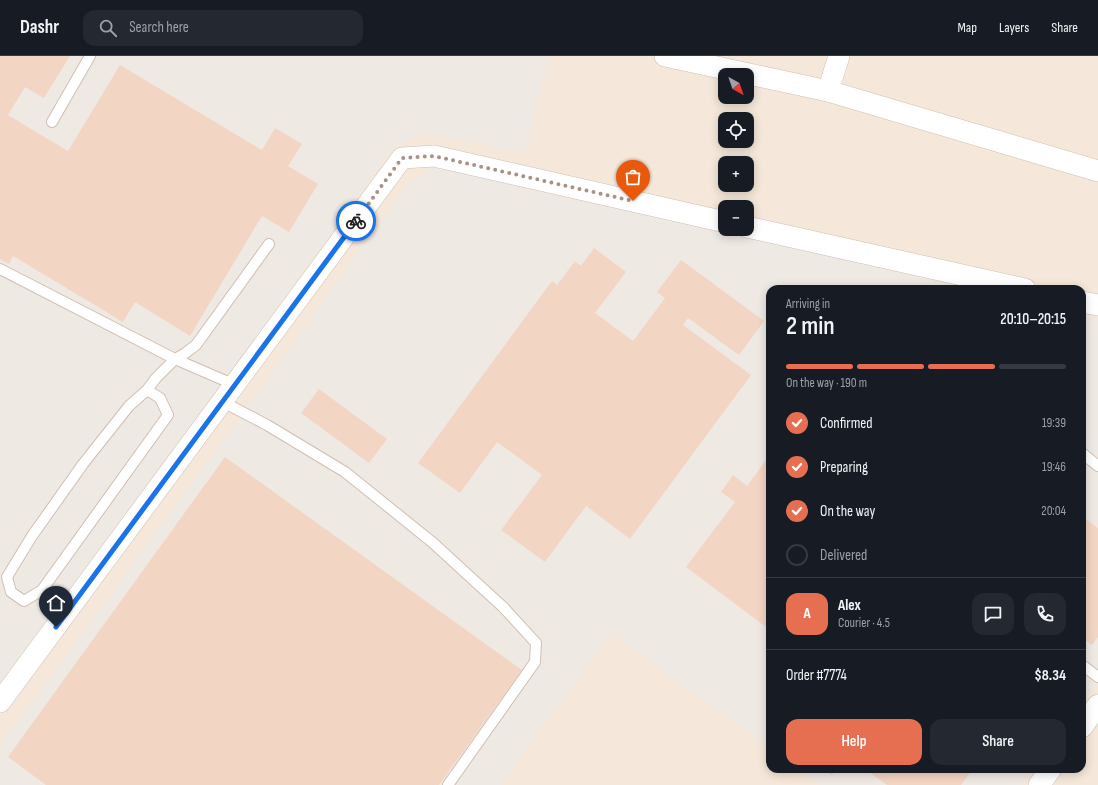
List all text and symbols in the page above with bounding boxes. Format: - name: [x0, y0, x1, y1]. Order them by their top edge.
- search box: [83, 10, 363, 46]
- text: Dashr: [20, 16, 59, 39]
- icon: search: [97, 17, 119, 39]
- text: Search here: [129, 18, 189, 37]
- text: Map: [957, 19, 977, 36]
- text: Layers: [999, 19, 1029, 36]
- text: Share: [1051, 19, 1078, 36]
- north arrow: [718, 68, 754, 104]
- map controls: [718, 68, 754, 236]
- button: locate: [718, 112, 754, 148]
- button: +: [718, 156, 754, 192]
- pin: [616, 160, 650, 201]
- icon: bag: [622, 166, 644, 188]
- button: −: [718, 200, 754, 236]
- courier: [336, 201, 376, 241]
- icon: bike: [345, 210, 367, 232]
- text: Arriving in: [786, 296, 830, 312]
- text: 20:10–20:15: [1000, 310, 1066, 329]
- text: 2 min: [786, 311, 835, 342]
- text: On the way · 190 m: [786, 375, 867, 391]
- icon: check: [786, 412, 808, 434]
- text: Confirmed: [820, 414, 873, 433]
- text: 19:39: [1042, 415, 1066, 431]
- icon: check: [786, 456, 808, 478]
- text: Preparing: [820, 458, 868, 477]
- text: 19:46: [1042, 459, 1066, 475]
- icon: check: [786, 500, 808, 522]
- text: On the way: [820, 502, 875, 521]
- text: 20:04: [1041, 503, 1066, 519]
- text: Delivered: [820, 546, 867, 565]
- pin: [39, 586, 73, 627]
- icon: home: [45, 592, 67, 614]
- button: chat: [972, 593, 1014, 635]
- button: phone: [1024, 593, 1066, 635]
- text: Alex: [838, 596, 861, 615]
- text: A: [803, 604, 811, 623]
- text: Courier · 4.5: [838, 615, 890, 631]
- text: Order #7774: [786, 666, 847, 685]
- text: $8.34: [1034, 666, 1066, 685]
- button: Help: [786, 719, 922, 765]
- button: Share: [930, 719, 1066, 765]

